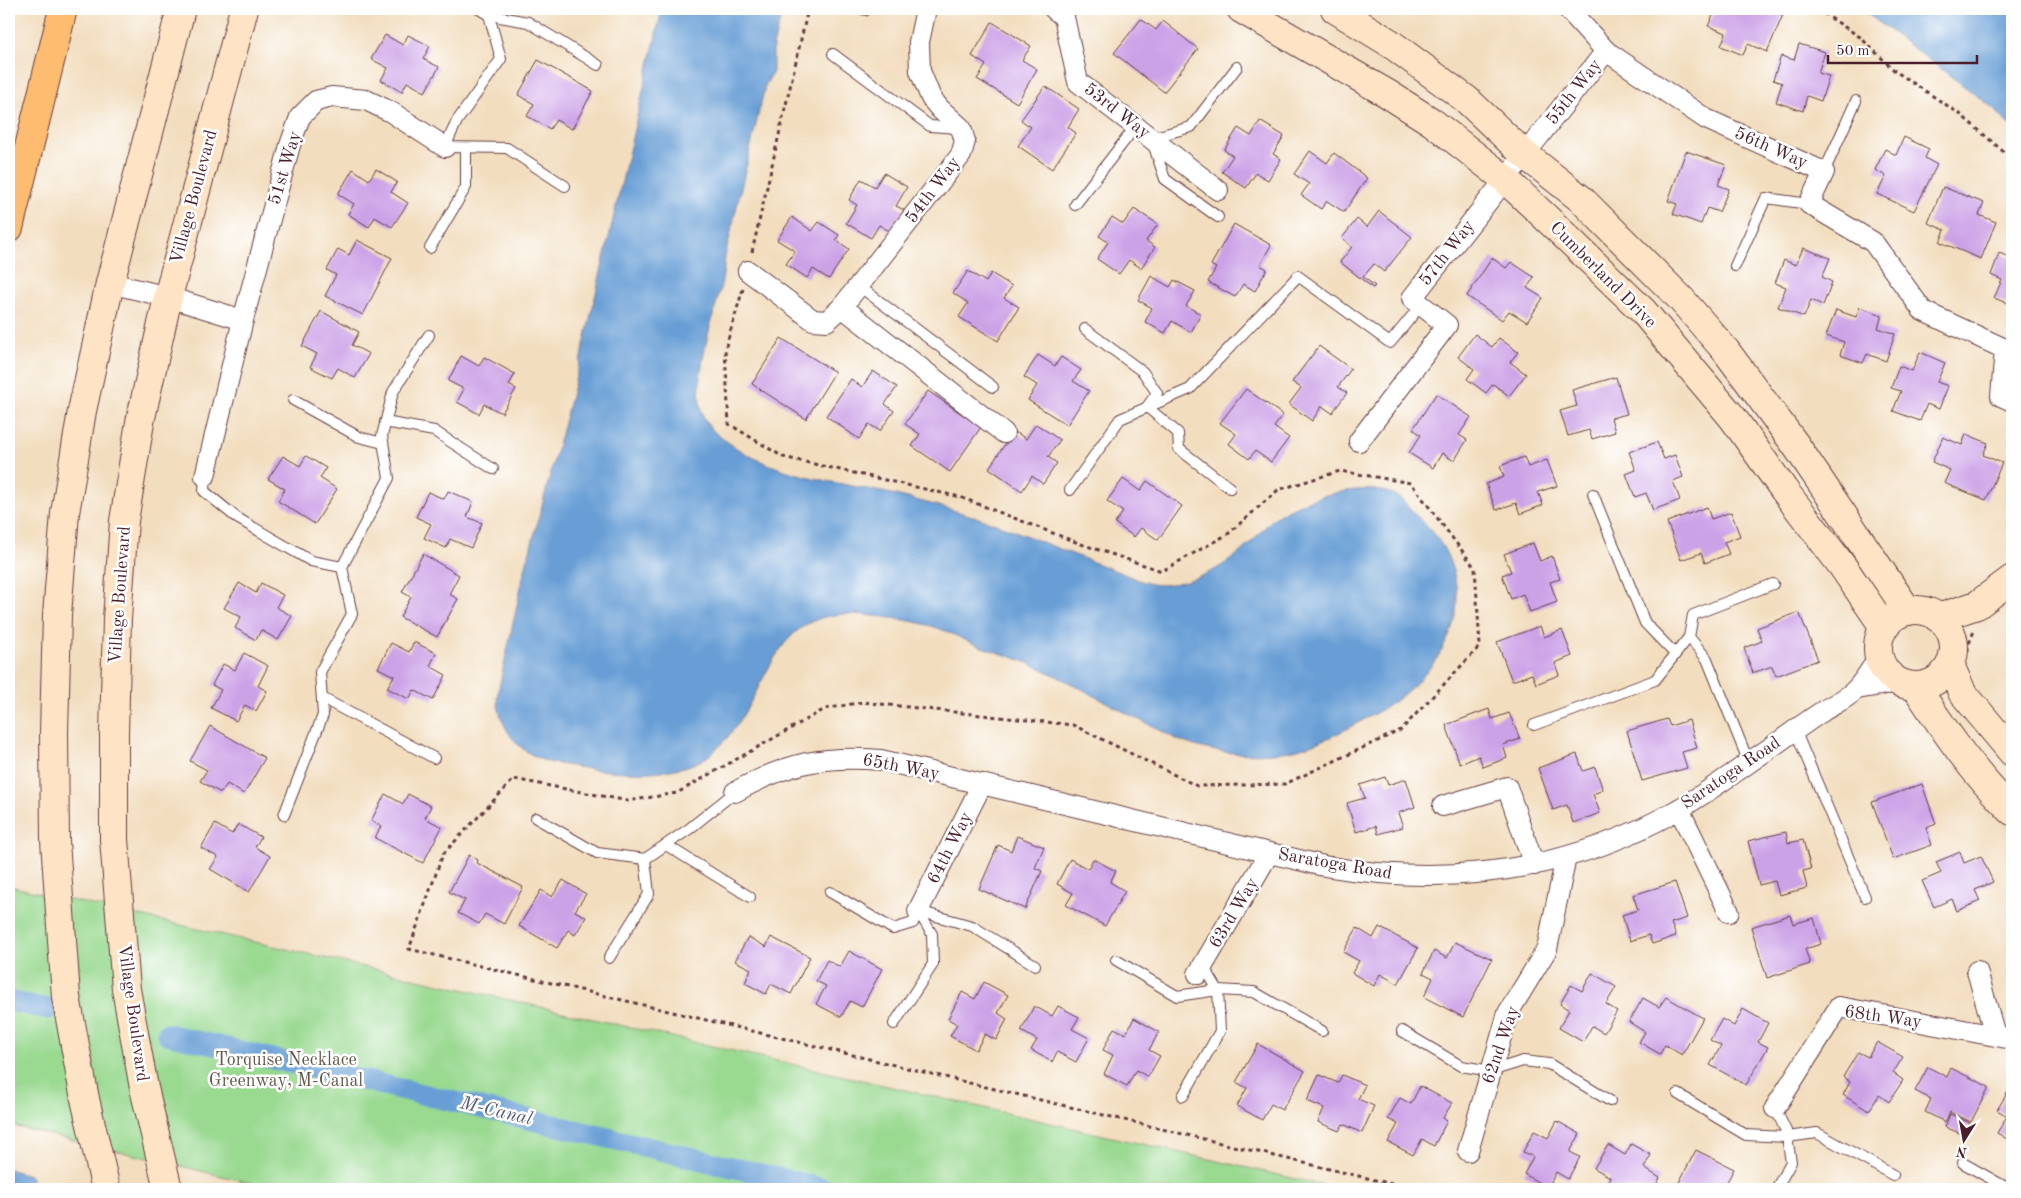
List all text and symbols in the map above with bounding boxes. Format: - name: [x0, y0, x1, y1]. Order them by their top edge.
- scale bar: [1828, 32, 1977, 64]
- text: 50 m: [1836, 44, 1870, 59]
- street label: 55th Way: [1543, 55, 1605, 128]
- street label: 53rd Way: [1080, 80, 1154, 143]
- street label: 56th Way: [1732, 124, 1811, 172]
- street label: Village Boulevard: [167, 128, 221, 266]
- street label: 51st Way: [265, 129, 305, 207]
- street label: 54th Way: [902, 153, 964, 227]
- street label: 57th Way: [1416, 216, 1478, 289]
- street label: Cumberland Drive: [1546, 218, 1660, 332]
- street label: Village Boulevard: [106, 525, 134, 665]
- street label: Saratoga Road: [1678, 733, 1784, 813]
- street label: 65th Way: [861, 751, 941, 783]
- street label: 64th Way: [924, 809, 976, 887]
- street label: Saratoga Road: [1277, 845, 1393, 883]
- street label: 63rd Way: [1206, 874, 1262, 951]
- street label: Village Boulevard: [114, 943, 152, 1083]
- street label: 62nd Way: [1479, 1003, 1523, 1086]
- street label: 68th Way: [1843, 1003, 1923, 1031]
- park label: Torquise Necklace Greenway, M-Canal: [209, 1051, 363, 1090]
- water label: M-Canal: [457, 1094, 534, 1130]
- north arrow: [1938, 1116, 1988, 1166]
- text: N: [1955, 1144, 1968, 1160]

